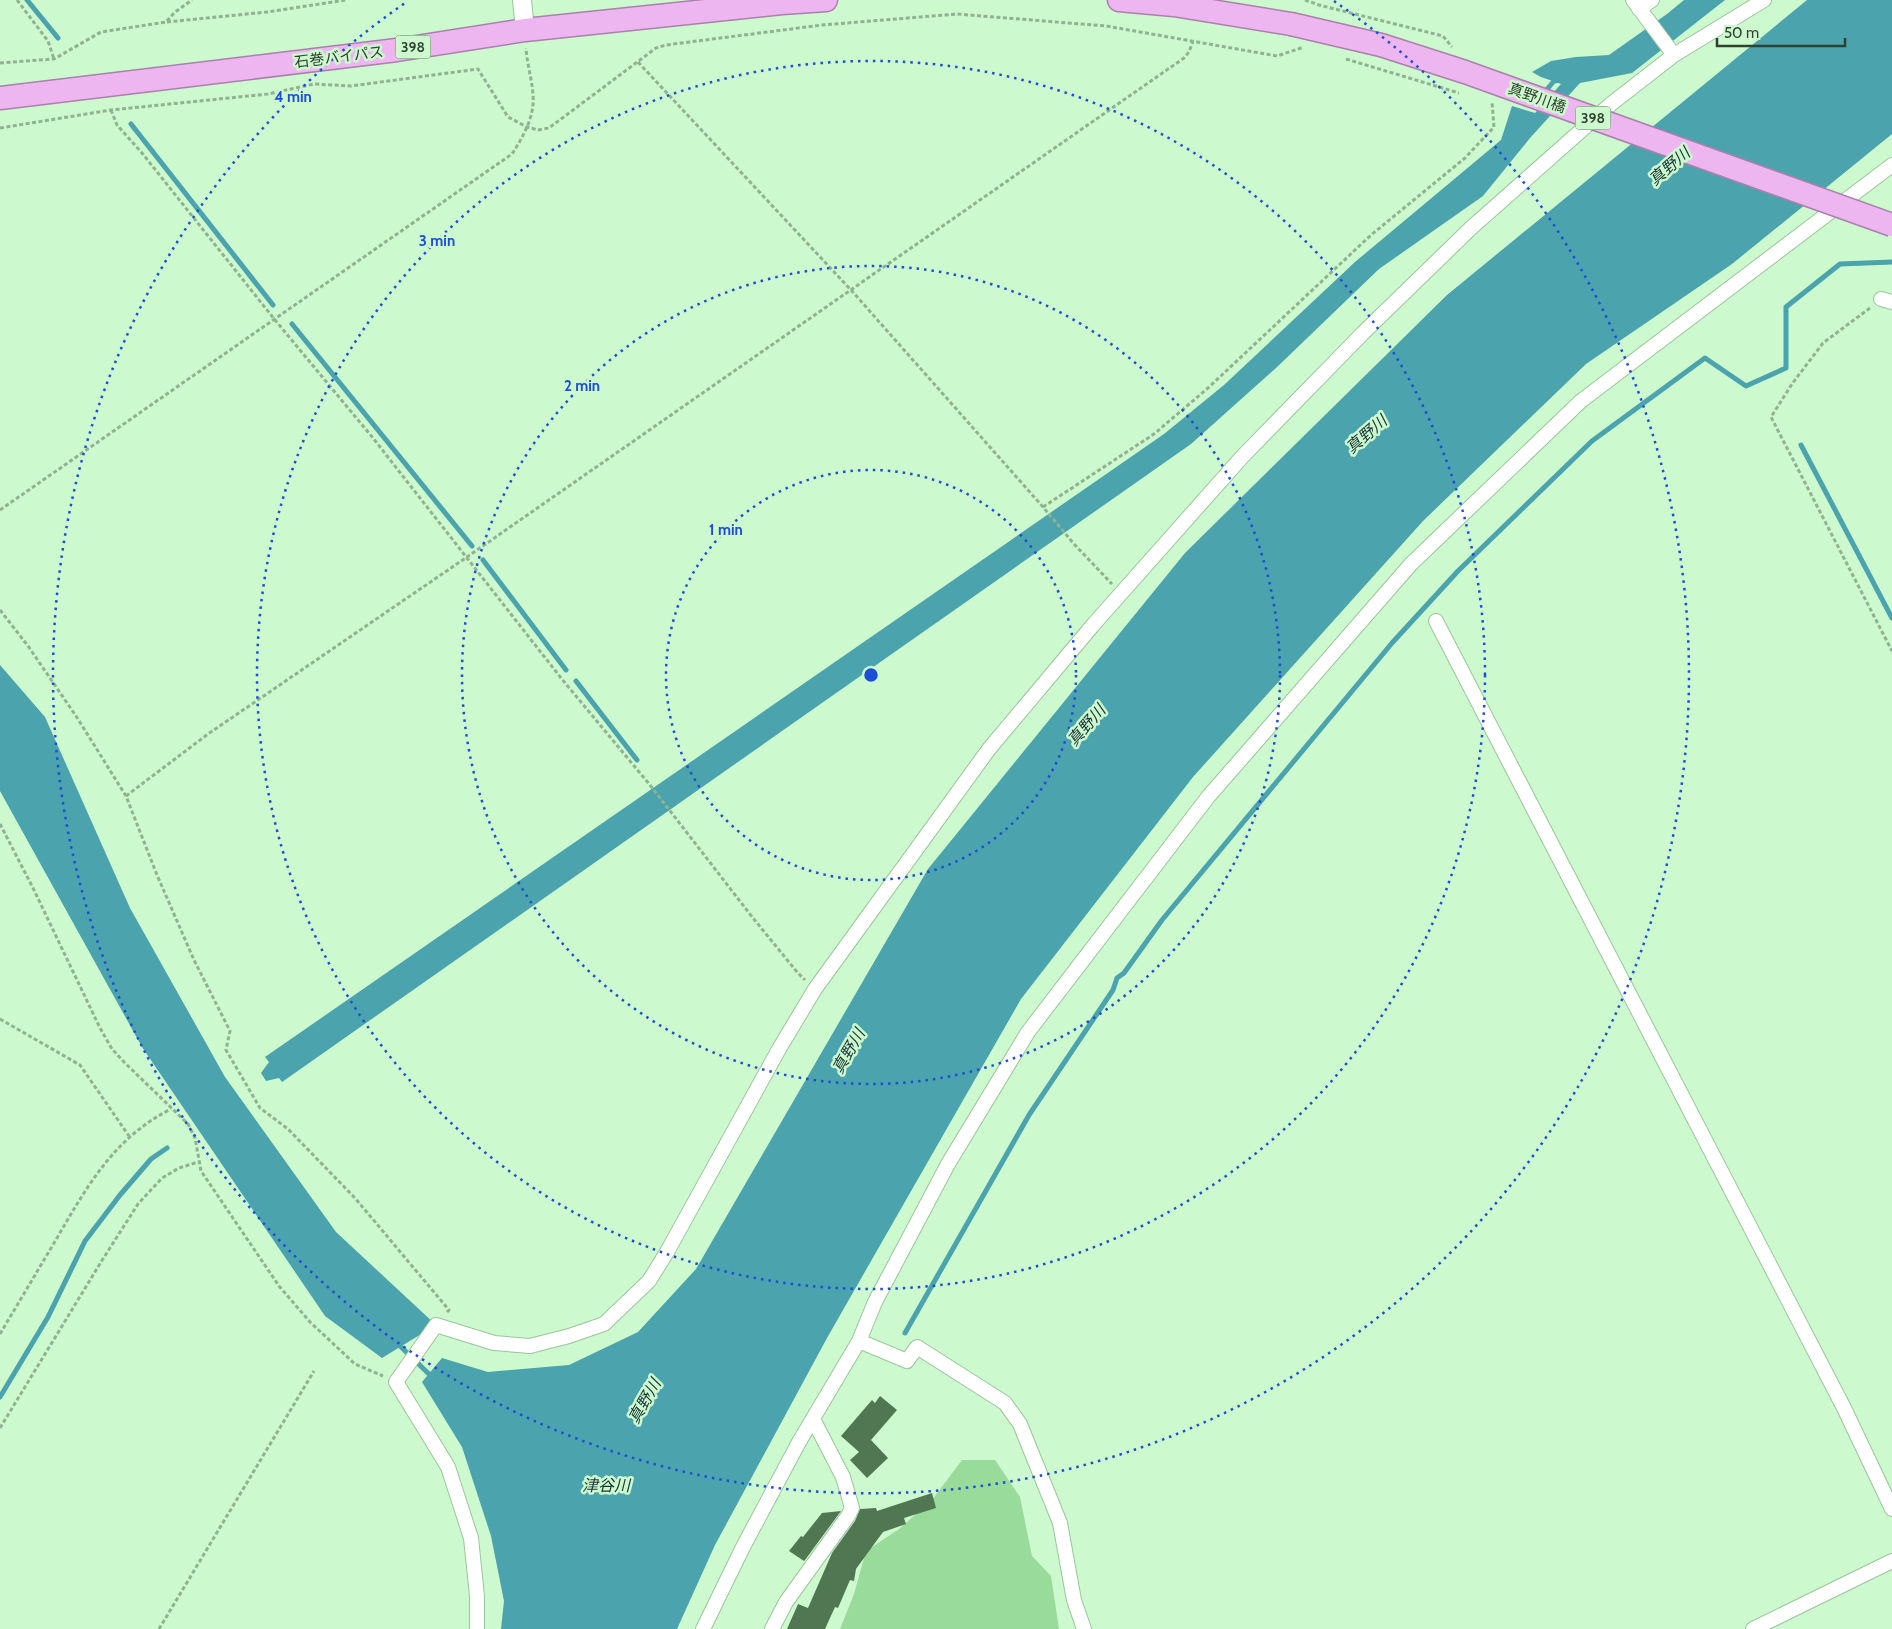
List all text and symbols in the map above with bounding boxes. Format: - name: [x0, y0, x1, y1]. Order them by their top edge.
- scale bar: [1717, 15, 1844, 47]
- text: 50 m: [1724, 24, 1759, 42]
- road number: 398: [396, 36, 430, 58]
- street label: 石巻バイパス: [293, 43, 385, 71]
- street label: 真野川橋: [1506, 79, 1568, 117]
- text: 4 min: [274, 88, 312, 106]
- road number: 398: [1576, 106, 1610, 130]
- water label: 真野川: [1645, 142, 1695, 189]
- text: 3 min: [419, 232, 455, 250]
- text: 2 min: [564, 377, 600, 395]
- water label: 真野川: [1342, 410, 1392, 457]
- text: 1 min: [709, 521, 743, 539]
- centre of rings: [862, 666, 880, 684]
- water label: 真野川: [1063, 699, 1111, 750]
- water label: 真野川: [828, 1024, 870, 1077]
- water label: 真野川: [624, 1374, 666, 1427]
- water label: 津谷川: [582, 1476, 632, 1495]

